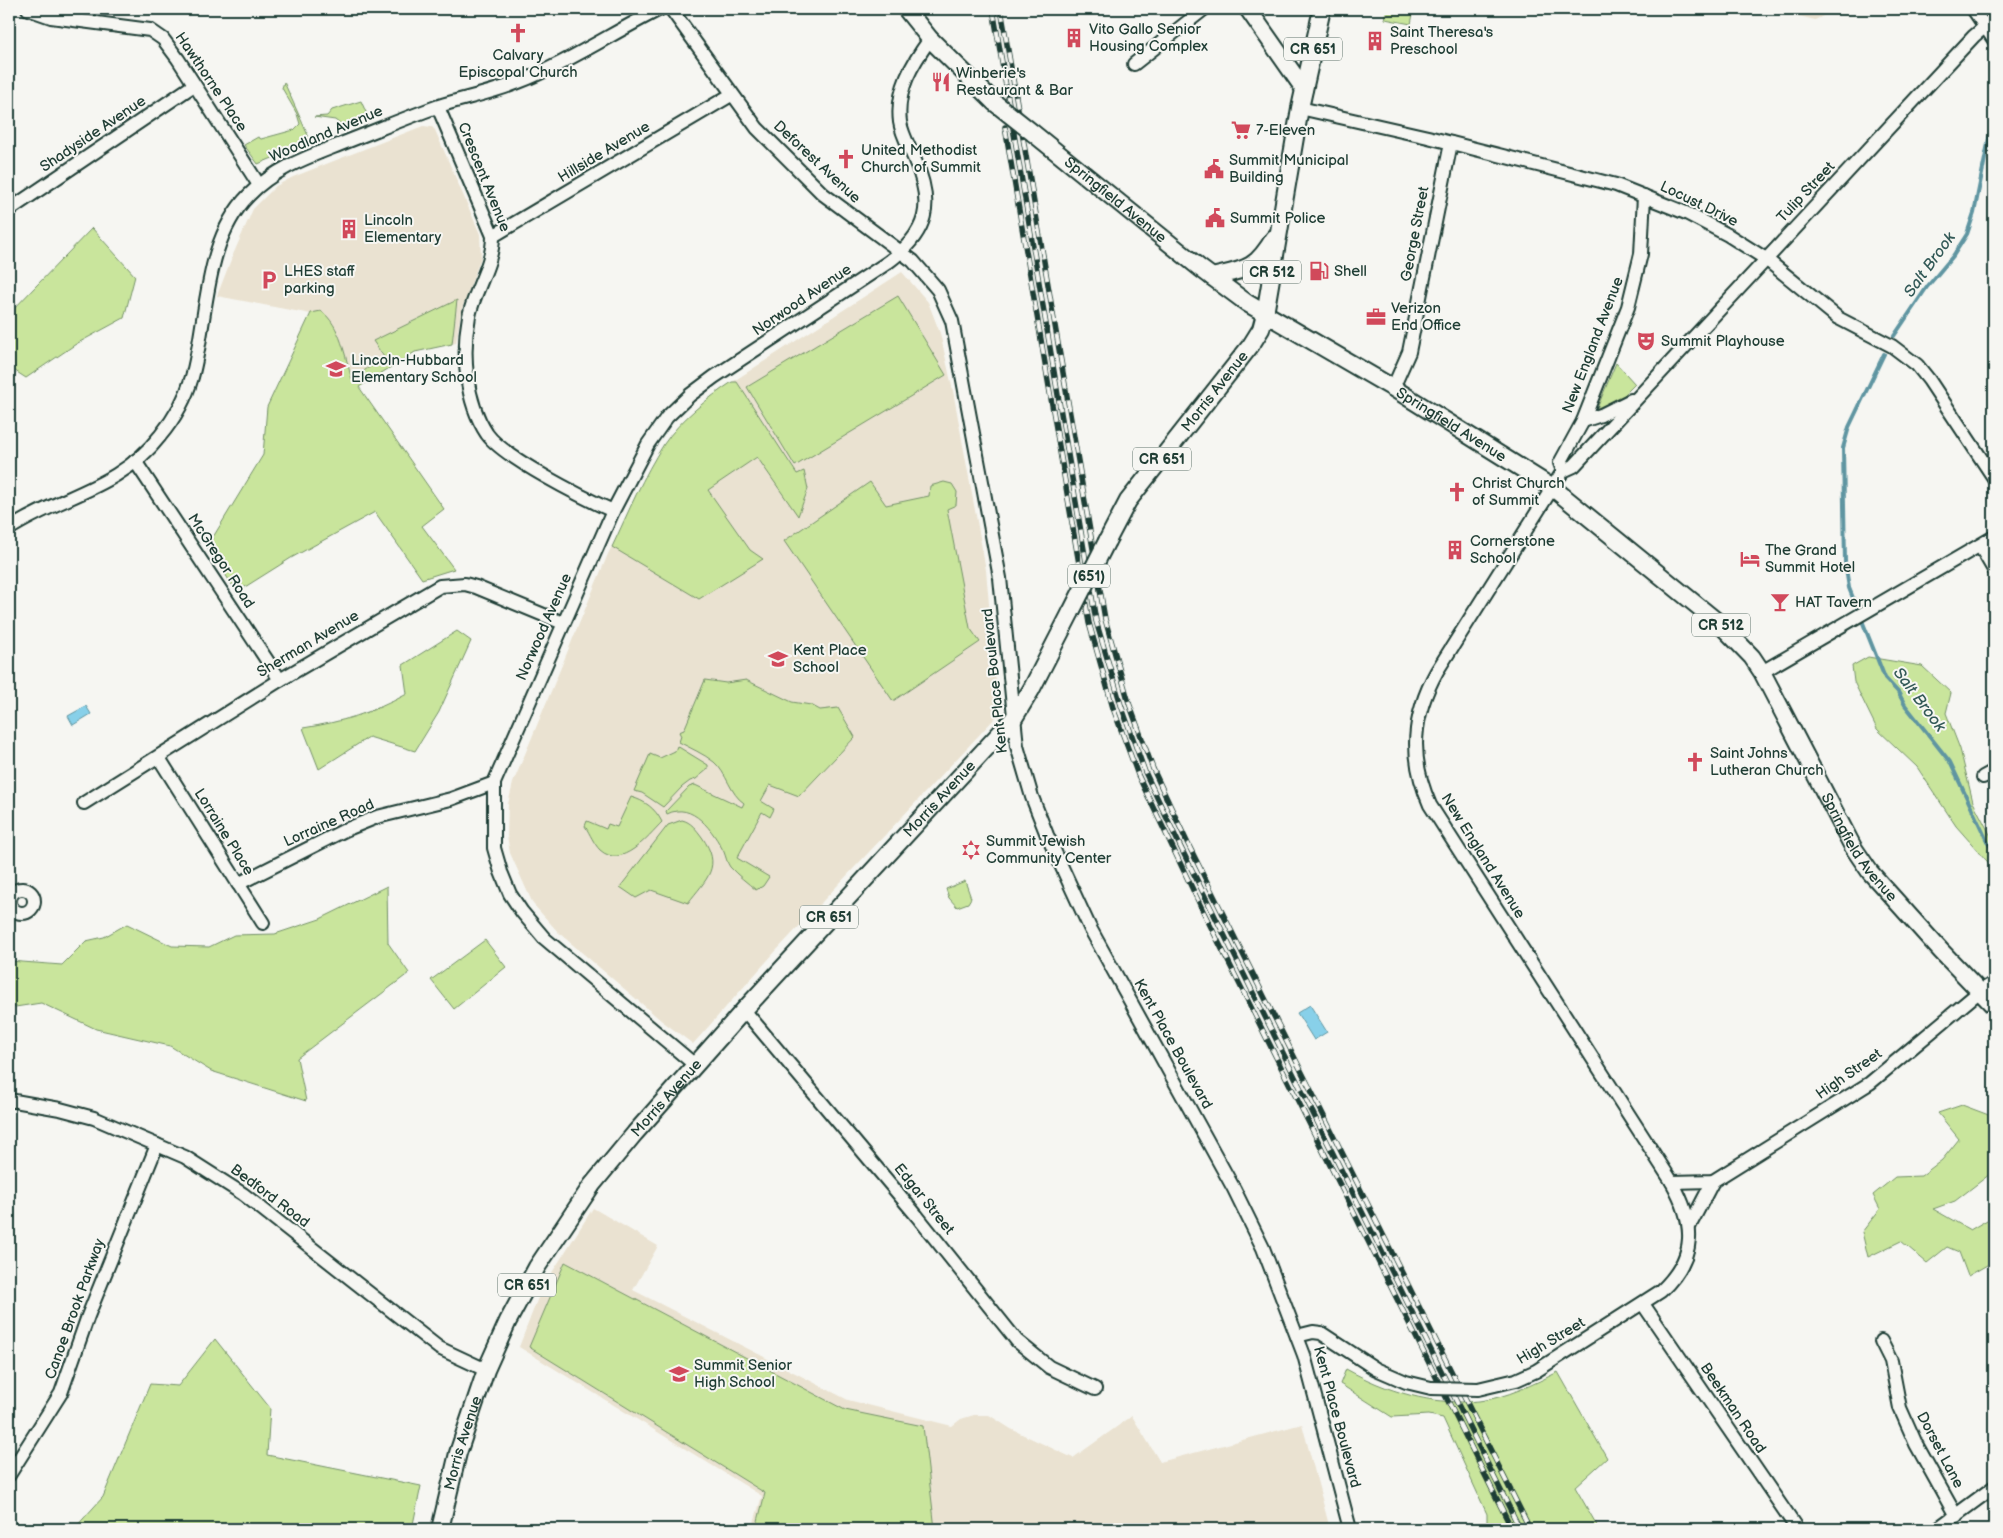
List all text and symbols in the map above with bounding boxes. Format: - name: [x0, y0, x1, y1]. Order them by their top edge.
- place label: Vito Gallo Senior Housing Complex: [1089, 20, 1208, 56]
- church icon: Calvary Episcopal Church: [507, 22, 529, 44]
- place label: Saint Theresa's Preschool: [1390, 23, 1494, 59]
- building icon: Vito Gallo Senior Housing Complex: [1063, 27, 1085, 49]
- street label: Hawthorne Place: [171, 29, 251, 135]
- building icon: Saint Theresa's Preschool: [1364, 30, 1386, 52]
- road number: CR 651: [1284, 38, 1342, 61]
- place label: Calvary Episcopal Church: [458, 46, 578, 82]
- place label: Winberie's Restaurant & Bar: [956, 64, 1073, 100]
- restaurant icon: Winberie's Restaurant & Bar: [930, 71, 952, 93]
- street label: Shadyside Avenue: [36, 91, 150, 177]
- street label: Woodland Avenue: [266, 101, 386, 167]
- street label: Hillside Avenue: [555, 117, 654, 187]
- street label: Deforest Avenue: [769, 117, 865, 207]
- street label: Crescent Avenue: [453, 119, 515, 235]
- supermarket icon: 7-Eleven: [1230, 119, 1252, 141]
- place label: 7-Eleven: [1256, 121, 1315, 140]
- place label: United Methodist Church of Summit: [861, 141, 981, 177]
- church icon: United Methodist Church of Summit: [835, 148, 857, 170]
- place label: Summit Municipal Building: [1229, 151, 1349, 187]
- street label: Springfield Avenue: [1060, 153, 1171, 247]
- street label: Tulip Street: [1773, 157, 1839, 227]
- public building icon: Summit Municipal Building: [1203, 158, 1225, 180]
- street label: Locust Drive: [1657, 177, 1741, 231]
- street label: George Street: [1396, 185, 1434, 283]
- public building icon: Summit Police: [1204, 207, 1226, 229]
- place label: Summit Police: [1230, 209, 1326, 228]
- place label: Lincoln Elementary: [364, 211, 442, 247]
- building icon: Lincoln Elementary: [338, 218, 360, 240]
- water label: Salt Brook: [1900, 228, 1961, 301]
- street label: Norwood Avenue: [749, 260, 855, 340]
- road number: CR 512: [1243, 260, 1301, 284]
- fuel station icon: Shell: [1308, 260, 1330, 282]
- place label: LHES staff parking: [284, 262, 355, 298]
- place label: Shell: [1334, 262, 1367, 281]
- parking icon: LHES staff parking: [258, 269, 280, 291]
- street label: New England Avenue: [1558, 274, 1628, 416]
- place label: Verizon End Office: [1391, 299, 1461, 335]
- office icon: Verizon End Office: [1365, 306, 1387, 328]
- theatre icon: Summit Playhouse: [1635, 330, 1657, 352]
- place label: Summit Playhouse: [1661, 332, 1785, 351]
- street label: Morris Avenue: [1177, 347, 1252, 435]
- place label: Lincoln-Hubbard Elementary School: [351, 351, 477, 387]
- school or university icon: Lincoln-Hubbard Elementary School: [325, 358, 347, 380]
- street label: Springfield Avenue: [1393, 383, 1510, 466]
- road number: CR 651: [1133, 448, 1191, 470]
- place label: Christ Church of Summit: [1472, 474, 1565, 510]
- church icon: Christ Church of Summit: [1446, 481, 1468, 503]
- street label: McGregor Road: [183, 510, 259, 612]
- place label: Cornerstone School: [1470, 532, 1555, 568]
- building icon: Cornerstone School: [1444, 539, 1466, 561]
- place label: The Grand Summit Hotel: [1765, 541, 1855, 577]
- hotel icon: The Grand Summit Hotel: [1739, 548, 1761, 570]
- road number: (651): [1068, 564, 1110, 588]
- street label: Norwood Avenue: [512, 570, 576, 683]
- bar icon: HAT Tavern: [1769, 591, 1791, 613]
- place label: HAT Tavern: [1795, 593, 1872, 612]
- street label: Sherman Avenue: [254, 606, 362, 682]
- street label: Kent Place Boulevard: [978, 607, 1012, 755]
- road number: CR 512: [1692, 614, 1750, 636]
- place label: Kent Place School: [793, 641, 867, 677]
- school or university icon: Kent Place School: [767, 648, 789, 670]
- water label: Salt Brook: [1889, 664, 1950, 737]
- place label: Saint Johns Lutheran Church: [1710, 744, 1824, 780]
- church icon: Saint Johns Lutheran Church: [1684, 751, 1706, 773]
- street label: Morris Avenue: [899, 756, 980, 841]
- street label: Lorraine Place: [190, 785, 258, 879]
- street label: New England Avenue: [1437, 790, 1529, 922]
- street label: Springfield Avenue: [1817, 790, 1901, 905]
- street label: Lorraine Road: [281, 795, 377, 851]
- place label: Summit Jewish Community Center: [986, 832, 1112, 868]
- synagogue icon: Summit Jewish Community Center: [960, 839, 982, 861]
- road number: CR 651: [800, 906, 858, 929]
- street label: Kent Place Boulevard: [1129, 976, 1217, 1112]
- street label: High Street: [1812, 1044, 1886, 1104]
- street label: Morris Avenue: [627, 1055, 706, 1141]
- street label: Bedford Road: [227, 1160, 313, 1232]
- street label: Edgar Street: [890, 1160, 959, 1239]
- street label: Canoe Brook Parkway: [41, 1236, 109, 1382]
- road number: CR 651: [498, 1274, 556, 1296]
- street label: High Street: [1513, 1313, 1589, 1369]
- street label: Kent Place Boulevard: [1309, 1344, 1365, 1490]
- place label: Summit Senior High School: [694, 1356, 793, 1392]
- street label: Beekman Road: [1696, 1359, 1770, 1457]
- school or university icon: Summit Senior High School: [668, 1363, 690, 1385]
- street label: Morris Avenue: [440, 1393, 486, 1492]
- street label: Dorset Lane: [1912, 1409, 1968, 1491]

